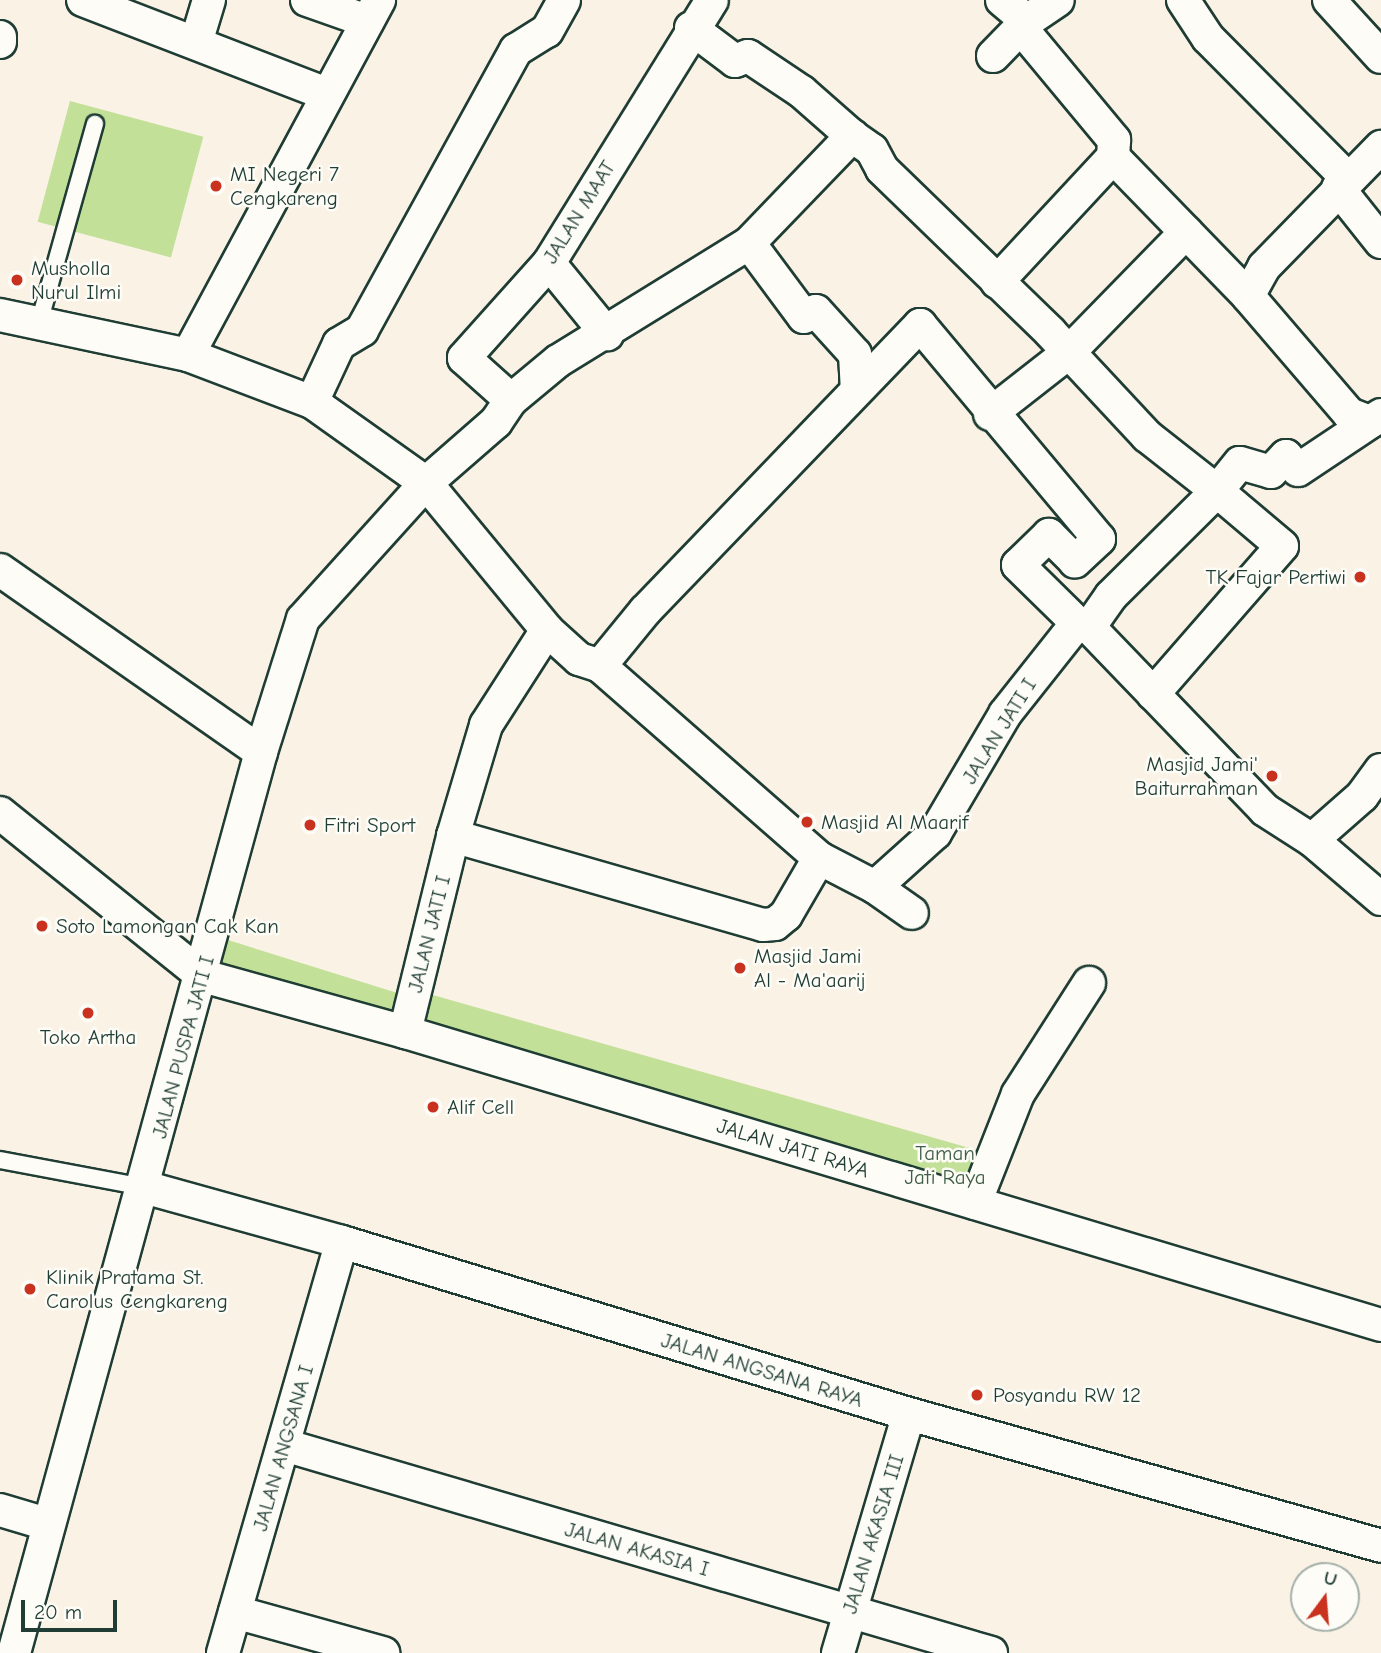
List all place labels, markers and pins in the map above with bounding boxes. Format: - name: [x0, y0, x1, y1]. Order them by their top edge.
- place label: MI Negeri 7 Cengkareng: [230, 161, 339, 211]
- marker: MI Negeri 7 Cengkareng: [208, 178, 224, 194]
- place label: Musholla Nurul Ilmi: [31, 255, 121, 305]
- marker: Musholla Nurul Ilmi: [9, 272, 25, 288]
- place label: TK Fajar Pertiwi: [1206, 564, 1346, 590]
- marker: TK Fajar Pertiwi: [1352, 569, 1368, 585]
- place label: Masjid Jami' Baiturrahman: [1134, 751, 1258, 801]
- marker: Masjid Jami' Baiturrahman: [1264, 768, 1280, 784]
- place label: Masjid Al Maarif: [821, 809, 968, 835]
- place label: Fitri Sport: [324, 812, 415, 838]
- marker: Masjid Al Maarif: [799, 814, 815, 830]
- marker: Fitri Sport: [302, 817, 318, 833]
- place label: Soto Lamongan Cak Kan: [56, 913, 279, 939]
- marker: Soto Lamongan Cak Kan: [34, 918, 50, 934]
- place label: Masjid Jami Al - Ma'aarij: [754, 943, 866, 993]
- marker: Masjid Jami Al - Ma'aarij: [732, 960, 748, 976]
- marker: Toko Artha: [80, 1005, 96, 1021]
- place label: Toko Artha: [40, 1024, 136, 1050]
- place label: Alif Cell: [447, 1094, 514, 1120]
- marker: Alif Cell: [425, 1099, 441, 1115]
- place label: Klinik Pratama St. Carolus Cengkareng: [46, 1264, 228, 1314]
- marker: Klinik Pratama St. Carolus Cengkareng: [20, 1279, 40, 1299]
- place label: Posyandu RW 12: [993, 1382, 1141, 1408]
- marker: Posyandu RW 12: [967, 1385, 987, 1405]

